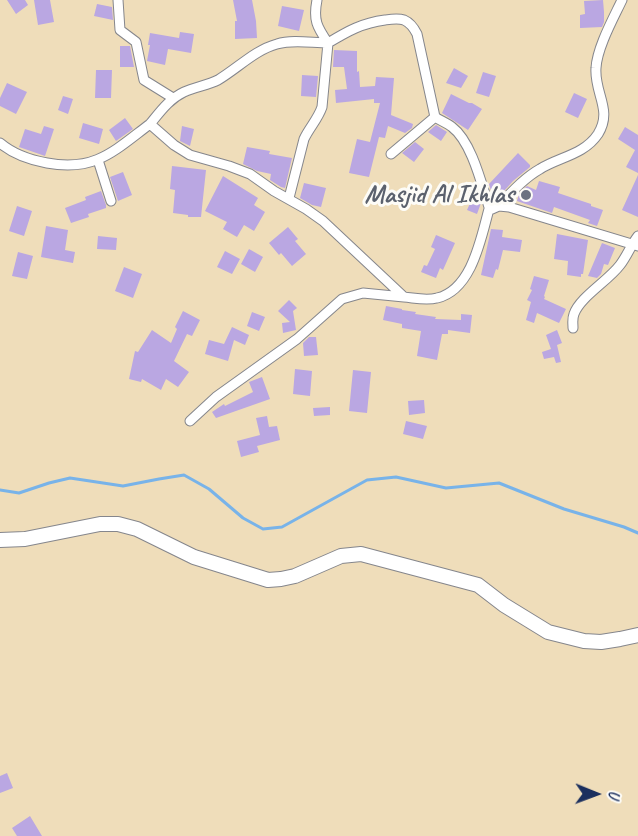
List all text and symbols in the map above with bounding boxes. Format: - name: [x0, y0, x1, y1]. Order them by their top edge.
- place label: Masjid Al Ikhlas: [365, 179, 514, 211]
- marker: Masjid Al Ikhlas: [519, 188, 533, 202]
- north arrow: [566, 764, 626, 824]
- text: U: [604, 790, 624, 798]

